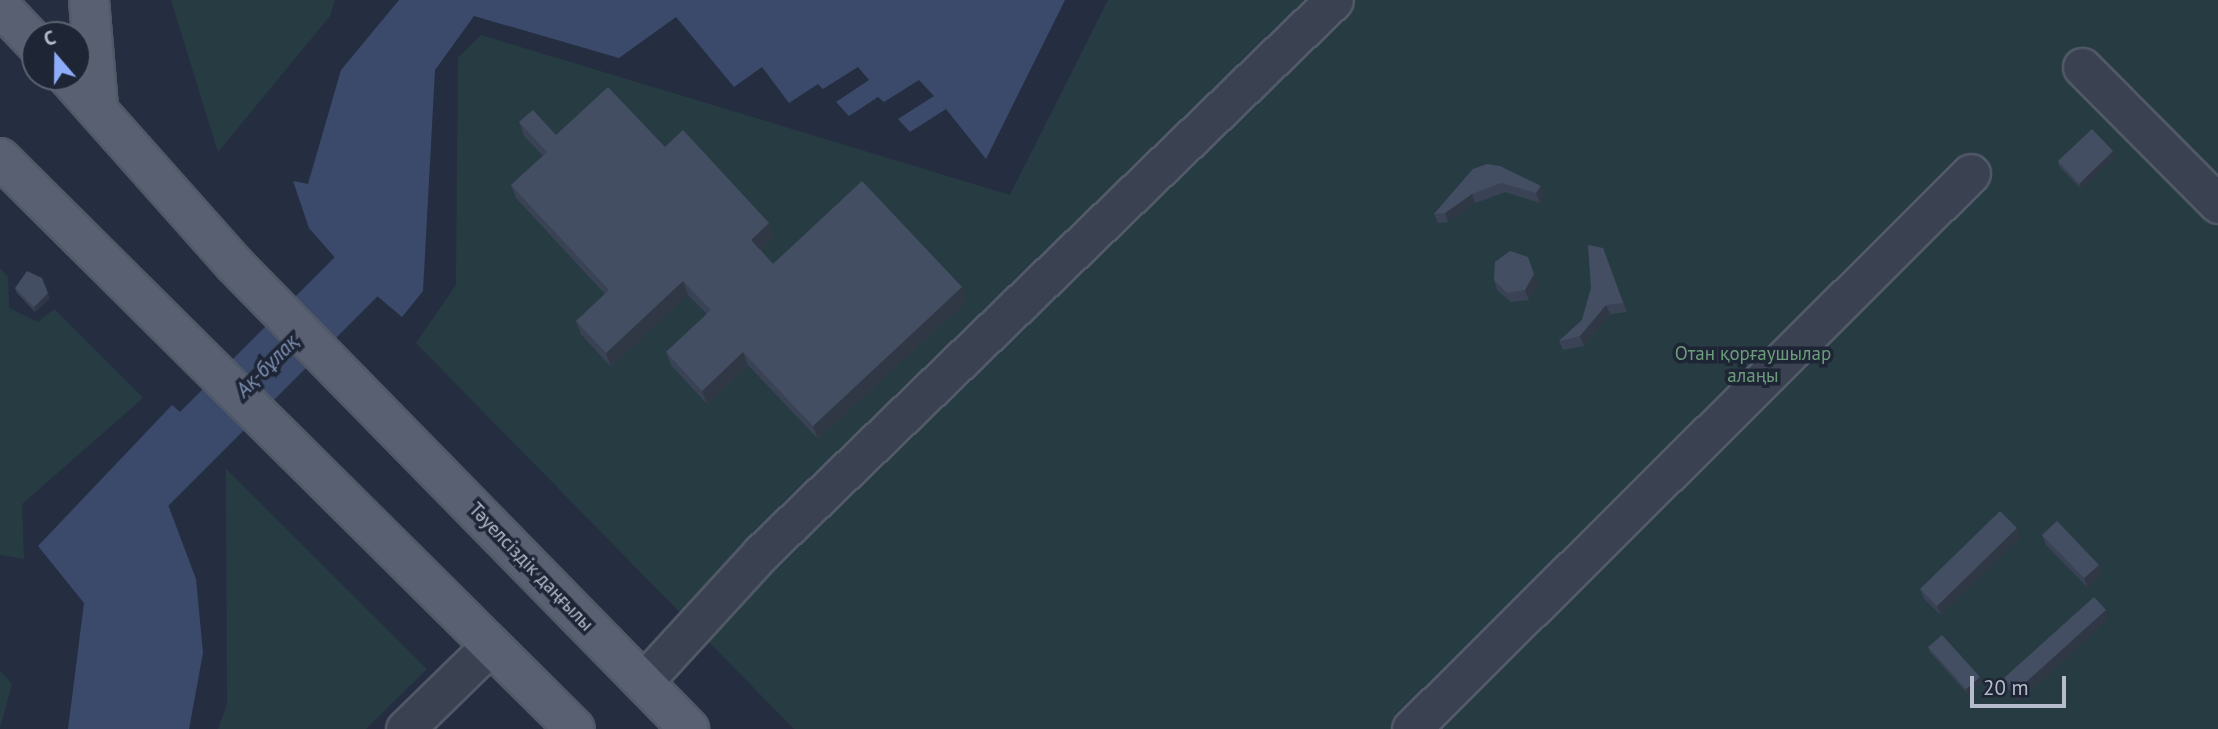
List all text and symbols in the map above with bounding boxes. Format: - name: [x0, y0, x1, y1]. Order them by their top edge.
- north arrow: [21, 21, 91, 91]
- text: С: [40, 25, 59, 51]
- water label: Ақ-бұлақ: [230, 329, 304, 403]
- park label: Отан қорғаушылар алаңы: [1675, 343, 1831, 387]
- street label: Тәуелсіздік даңғылы: [464, 498, 598, 636]
- scale bar: [1973, 662, 2069, 706]
- text: 20 m: [1983, 674, 2029, 701]

